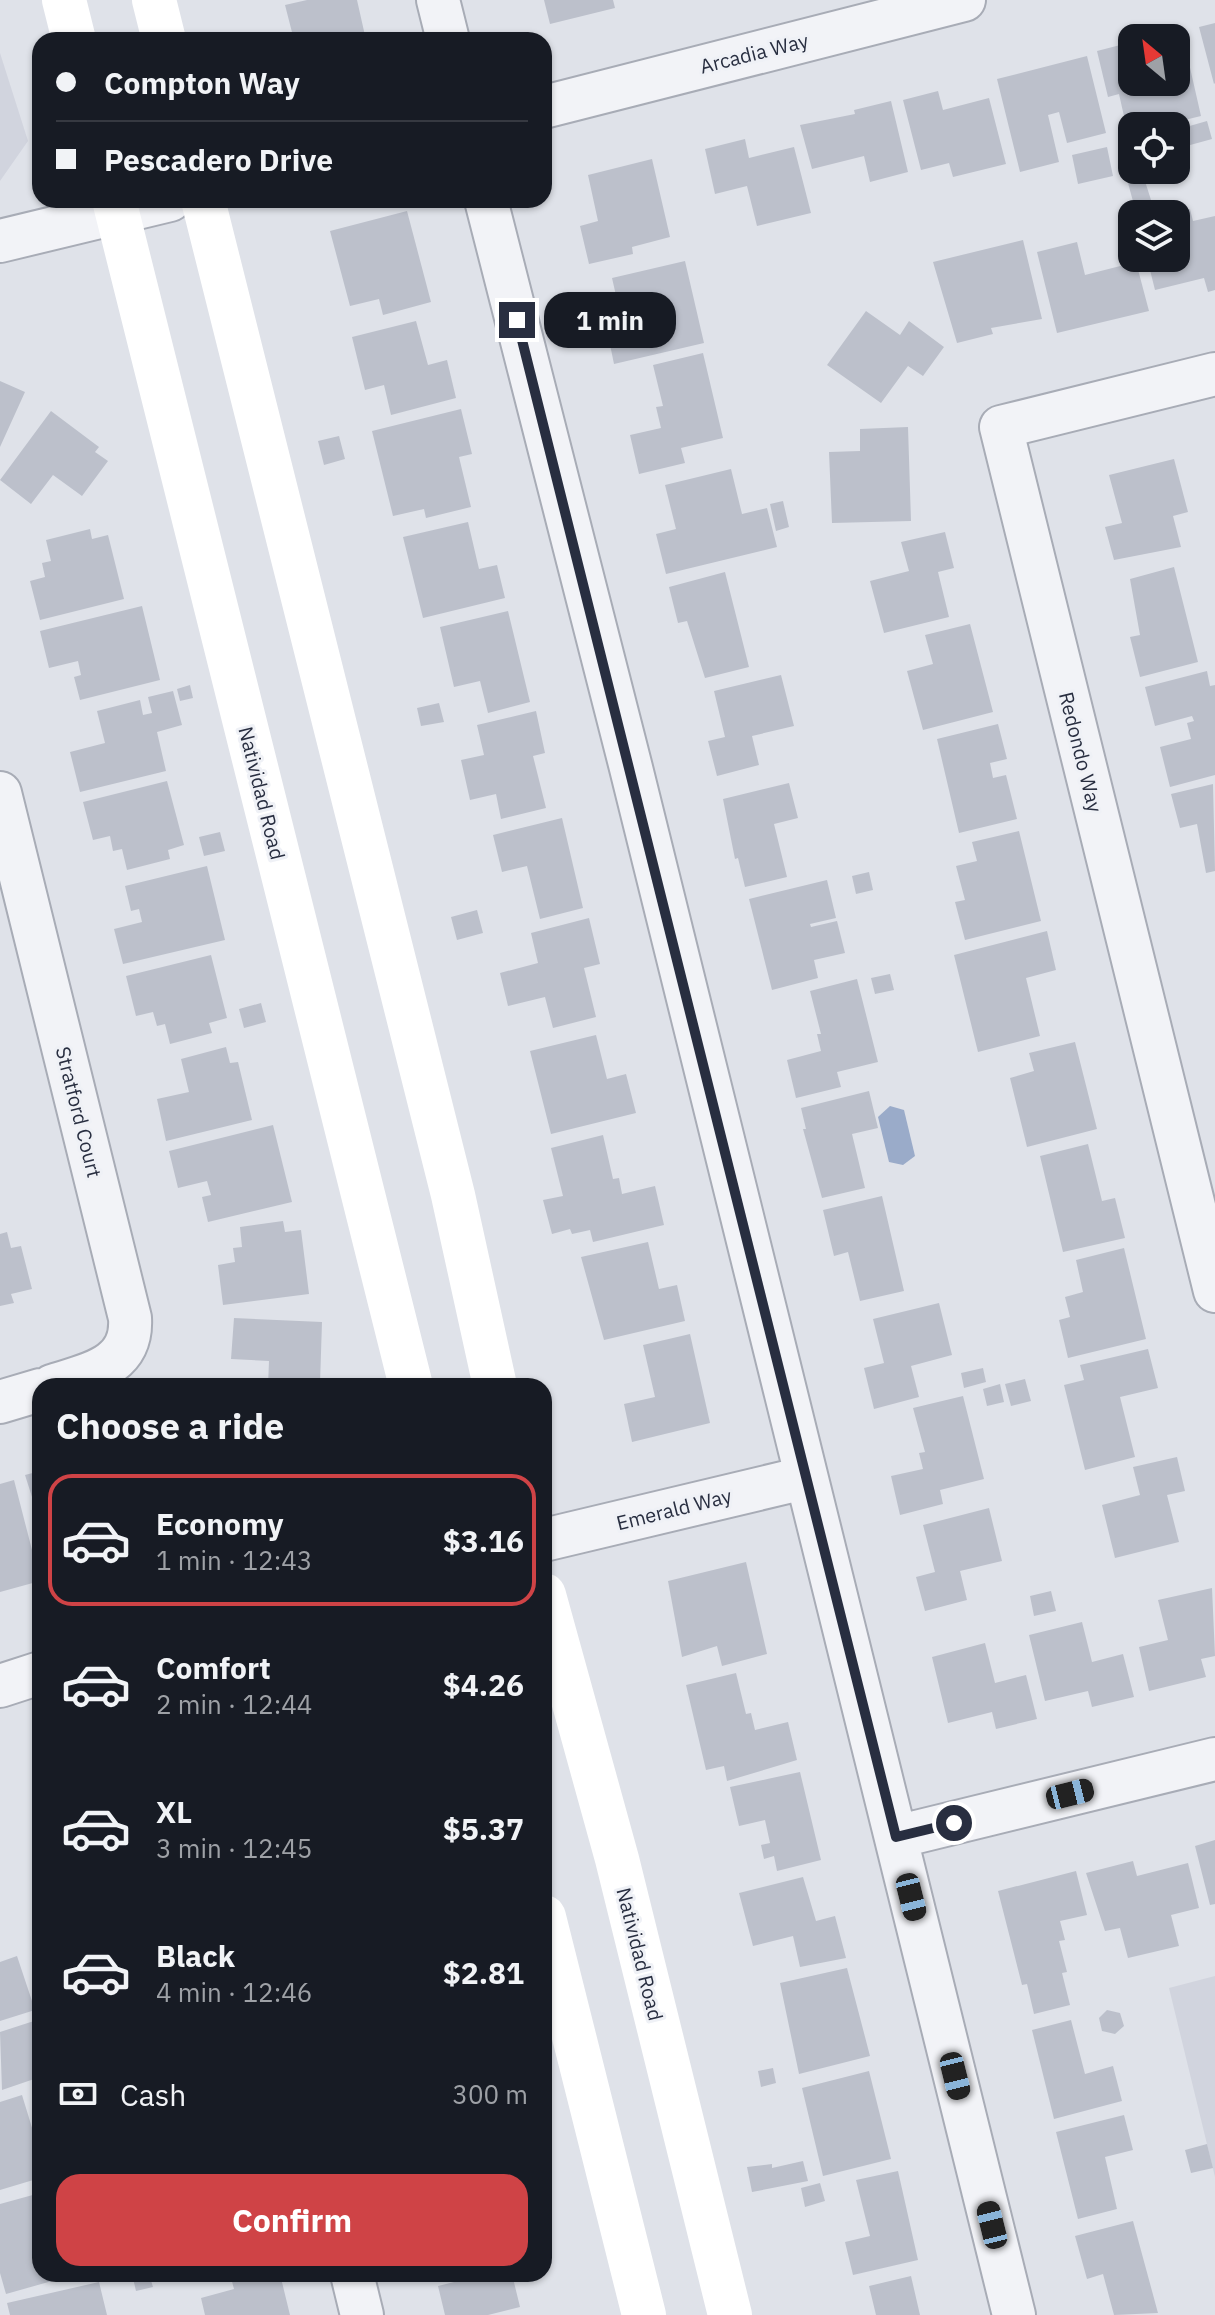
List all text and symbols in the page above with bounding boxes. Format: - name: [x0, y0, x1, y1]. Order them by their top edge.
- north arrow: [1118, 24, 1190, 96]
- map controls: [1118, 24, 1190, 272]
- street label: Arcadia Way: [697, 26, 811, 80]
- text: Compton Way: [104, 63, 300, 102]
- button: locate: [1118, 112, 1190, 184]
- text: Pescadero Drive: [104, 140, 333, 179]
- button: layers: [1118, 200, 1190, 272]
- callout: 1 min: [545, 292, 677, 348]
- route end: [499, 302, 535, 338]
- text: 1 min: [576, 303, 644, 337]
- street label: Redondo Way: [1053, 689, 1109, 815]
- street label: Natividad Road: [232, 724, 292, 862]
- street label: Stratford Court: [50, 1044, 108, 1180]
- text: Choose a ride: [56, 1402, 284, 1449]
- street label: Emerald Way: [613, 1482, 735, 1536]
- icon: car: [60, 1504, 132, 1576]
- text: Economy: [156, 1504, 284, 1543]
- text: $3.16: [443, 1521, 524, 1560]
- text: 1 min · 12:43: [156, 1543, 312, 1577]
- icon: car: [60, 1648, 132, 1720]
- text: Comfort: [156, 1648, 271, 1687]
- text: $4.26: [443, 1665, 524, 1704]
- text: 2 min · 12:44: [156, 1687, 312, 1721]
- car: [1044, 1777, 1096, 1811]
- icon: car: [60, 1792, 132, 1864]
- text: XL: [156, 1792, 192, 1831]
- route start: [936, 1805, 972, 1841]
- text: $5.37: [443, 1809, 524, 1848]
- text: 3 min · 12:45: [156, 1831, 312, 1865]
- car: [894, 1871, 928, 1923]
- street label: Natividad Road: [610, 1885, 670, 2023]
- icon: car: [60, 1936, 132, 2008]
- text: Black: [156, 1936, 235, 1975]
- text: $2.81: [443, 1953, 524, 1992]
- text: 4 min · 12:46: [156, 1975, 312, 2009]
- car: [938, 2050, 972, 2102]
- icon: cash: [56, 2072, 100, 2116]
- text: Cash: [120, 2075, 186, 2114]
- text: 300 m: [452, 2077, 528, 2111]
- button: Confirm: [56, 2174, 528, 2266]
- car: [975, 2199, 1009, 2251]

